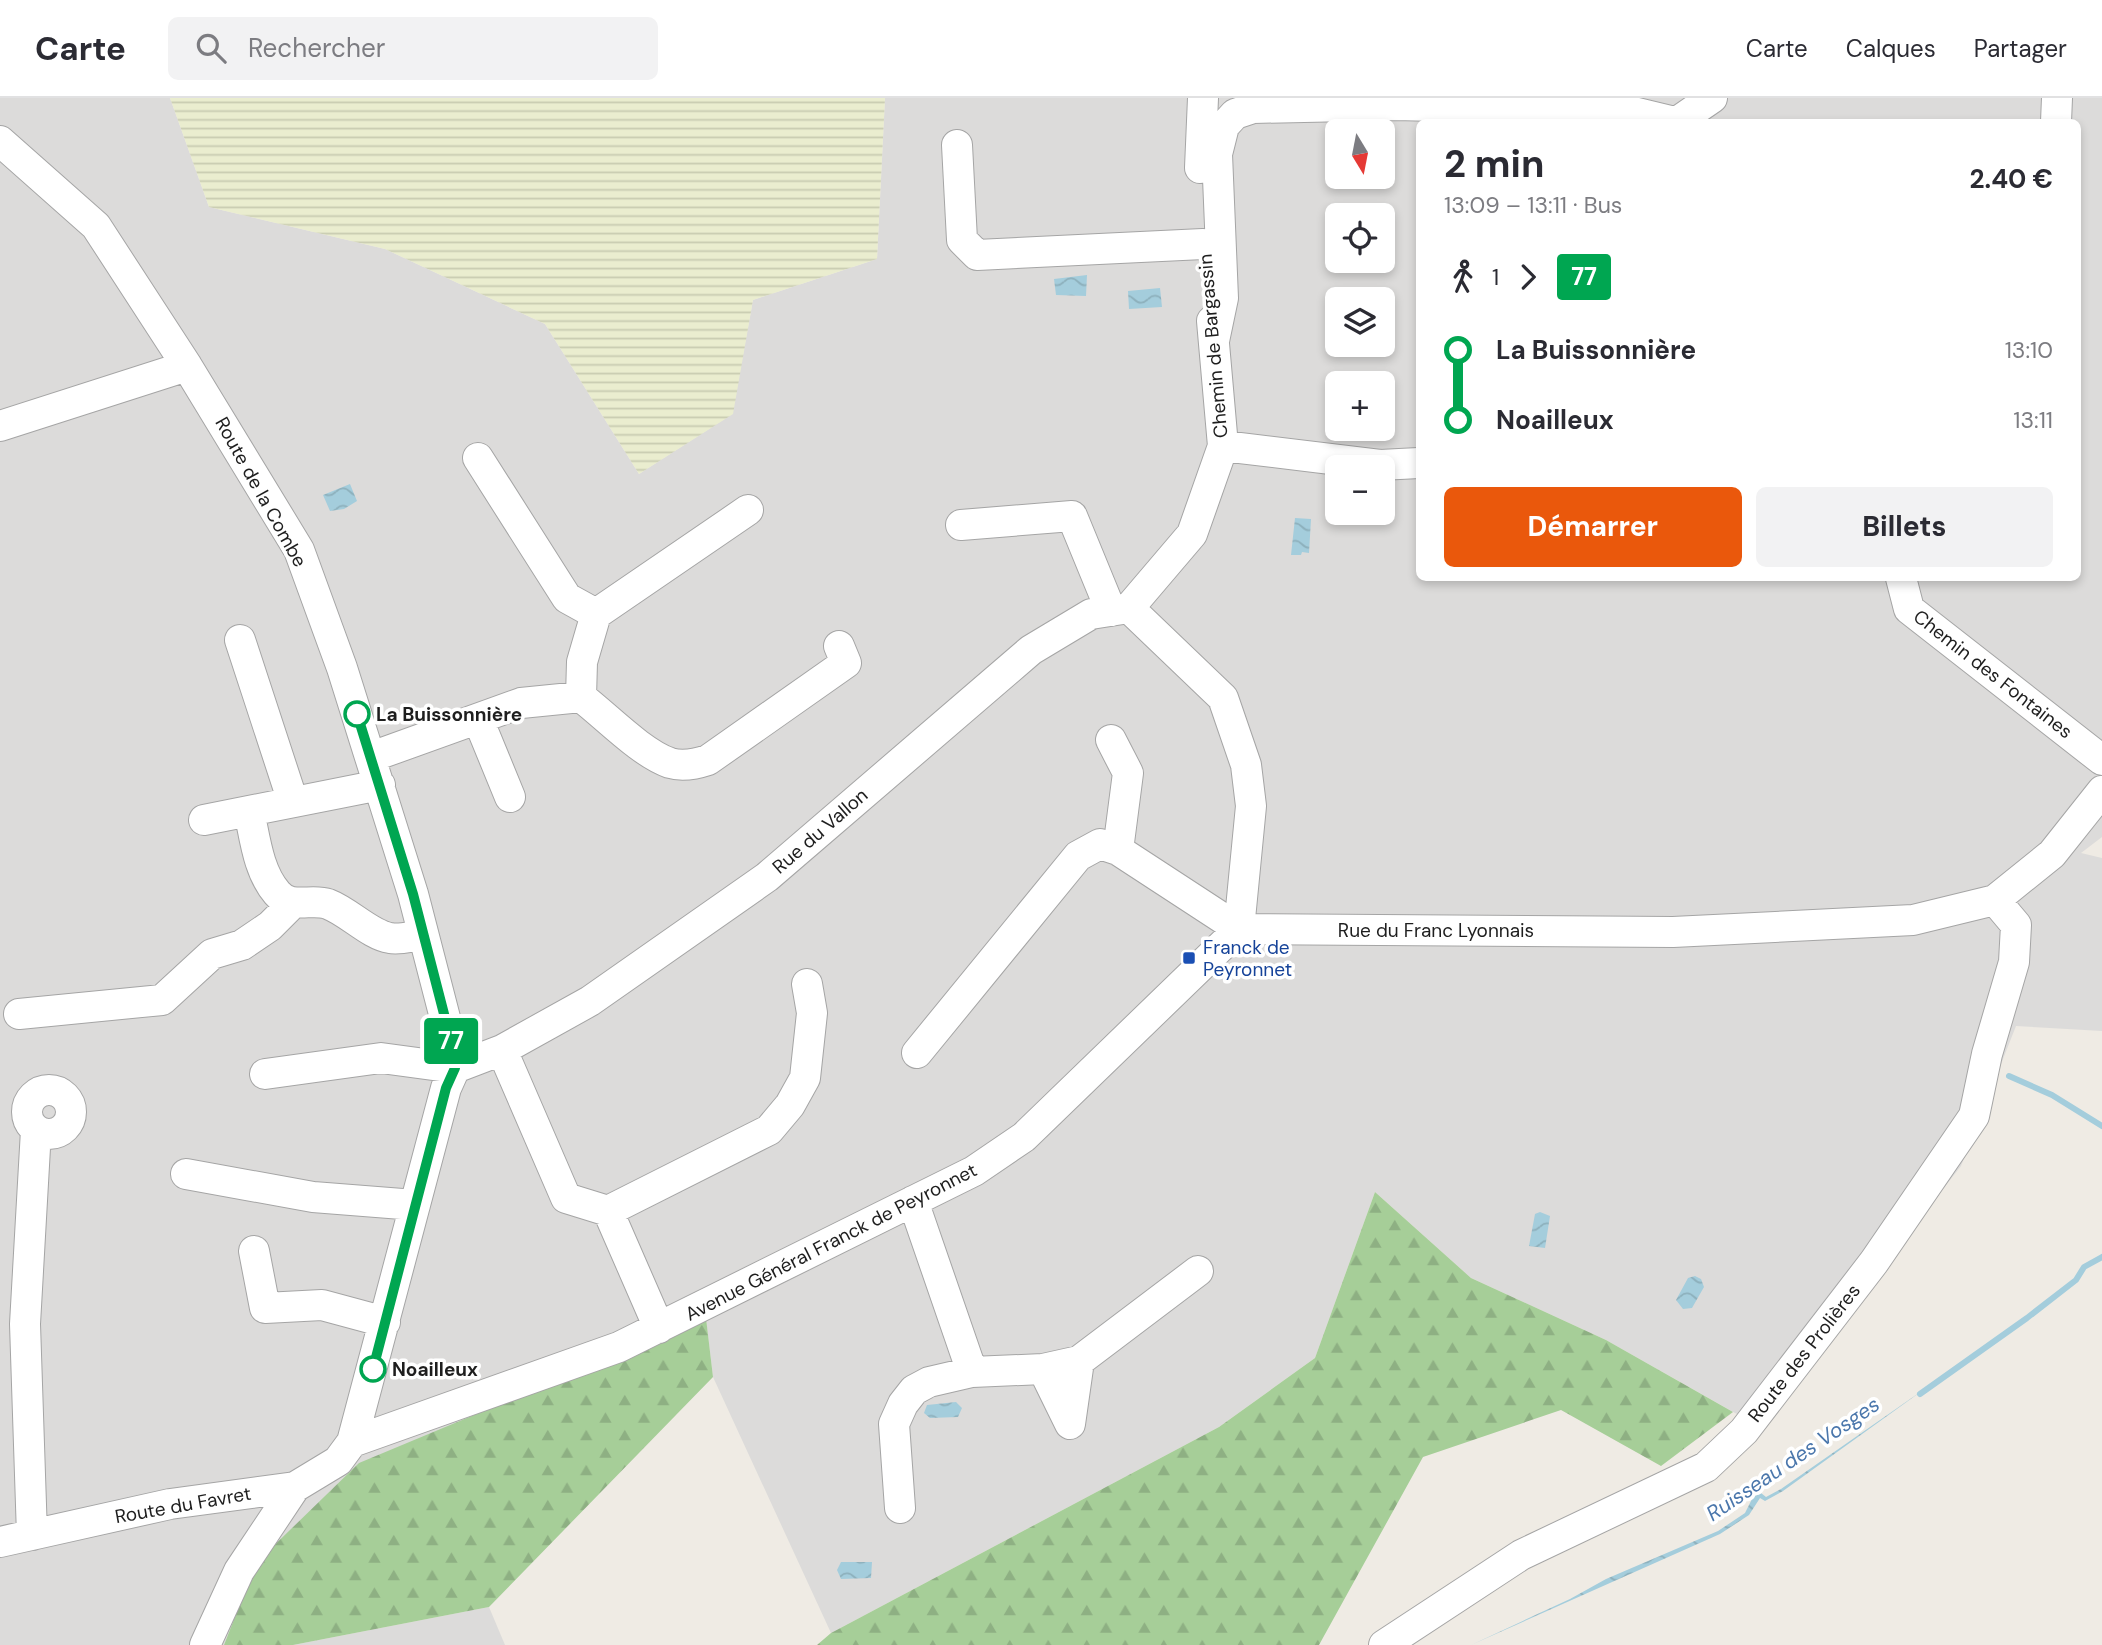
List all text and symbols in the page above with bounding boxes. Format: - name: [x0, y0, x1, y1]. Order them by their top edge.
- search box: [168, 17, 658, 80]
- text: Carte: [35, 27, 126, 70]
- icon: search: [192, 29, 230, 67]
- text: Rechercher: [248, 31, 385, 65]
- text: Carte: [1746, 33, 1808, 64]
- text: Calques: [1846, 33, 1936, 64]
- text: Partager: [1974, 33, 2067, 64]
- north arrow: [1325, 119, 1395, 189]
- map controls: [1325, 119, 1395, 525]
- text: 2 min: [1444, 139, 1544, 189]
- text: 2.40 €: [1970, 162, 2053, 196]
- text: 13:09 – 13:11 · Bus: [1444, 190, 1622, 220]
- button: locate: [1325, 203, 1395, 273]
- street label: Chemin de Bargassin: [1193, 253, 1233, 439]
- icon: walk: [1444, 258, 1482, 296]
- icon: forward: [1509, 258, 1547, 296]
- text: 77: [1571, 261, 1597, 292]
- text: 1: [1492, 262, 1499, 292]
- button: layers: [1325, 287, 1395, 357]
- text: La Buissonnière: [1496, 333, 1696, 367]
- text: 13:10: [2005, 335, 2053, 365]
- button: +: [1325, 371, 1395, 441]
- text: Noailleux: [1496, 403, 1614, 437]
- text: 13:11: [2013, 405, 2053, 435]
- street label: Route de la Combe: [209, 413, 313, 571]
- button: −: [1325, 455, 1395, 525]
- button: Démarrer: [1444, 487, 1742, 567]
- button: Billets: [1756, 487, 2053, 567]
- street label: Chemin des Fontaines: [1908, 604, 2078, 744]
- marker: La Buissonnière: [344, 701, 370, 727]
- place label: La Buissonnière: [376, 702, 522, 727]
- street label: Rue du Vallon: [767, 783, 873, 879]
- street label: Rue du Franc Lyonnais: [1338, 918, 1534, 943]
- place label: Franck de Peyronnet: [1203, 935, 1292, 982]
- marker: Franck de Peyronnet: [1181, 950, 1197, 966]
- line badge: 77: [420, 1018, 482, 1064]
- text: 77: [438, 1025, 464, 1056]
- street label: Avenue Général Franck de Peyronnet: [681, 1157, 981, 1327]
- street label: Route des Prolières: [1742, 1279, 1866, 1427]
- marker: Noailleux: [360, 1356, 386, 1382]
- place label: Noailleux: [392, 1357, 478, 1382]
- water label: Ruisseau des Vosges: [1701, 1390, 1885, 1528]
- street label: Route du Favret: [113, 1481, 253, 1529]

